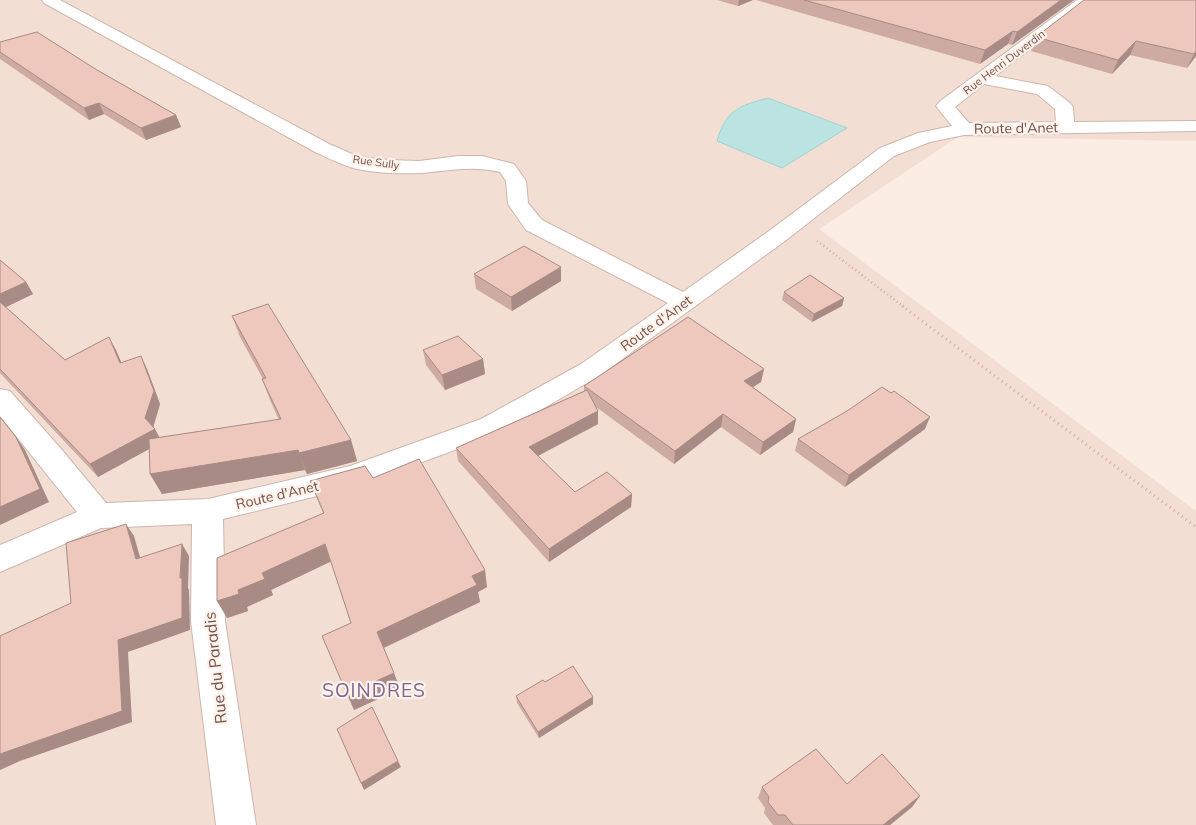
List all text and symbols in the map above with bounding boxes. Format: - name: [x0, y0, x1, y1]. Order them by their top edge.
- street label: Rue Henri Duverdin: [960, 27, 1048, 97]
- street label: Route d'Anet: [974, 118, 1058, 138]
- street label: Rue Sully: [352, 152, 400, 172]
- street label: Route d'Anet: [617, 291, 695, 355]
- street label: Route d'Anet: [234, 477, 320, 513]
- street label: Rue du Paradis: [199, 611, 231, 725]
- district label: SOINDRES: [322, 678, 426, 702]

